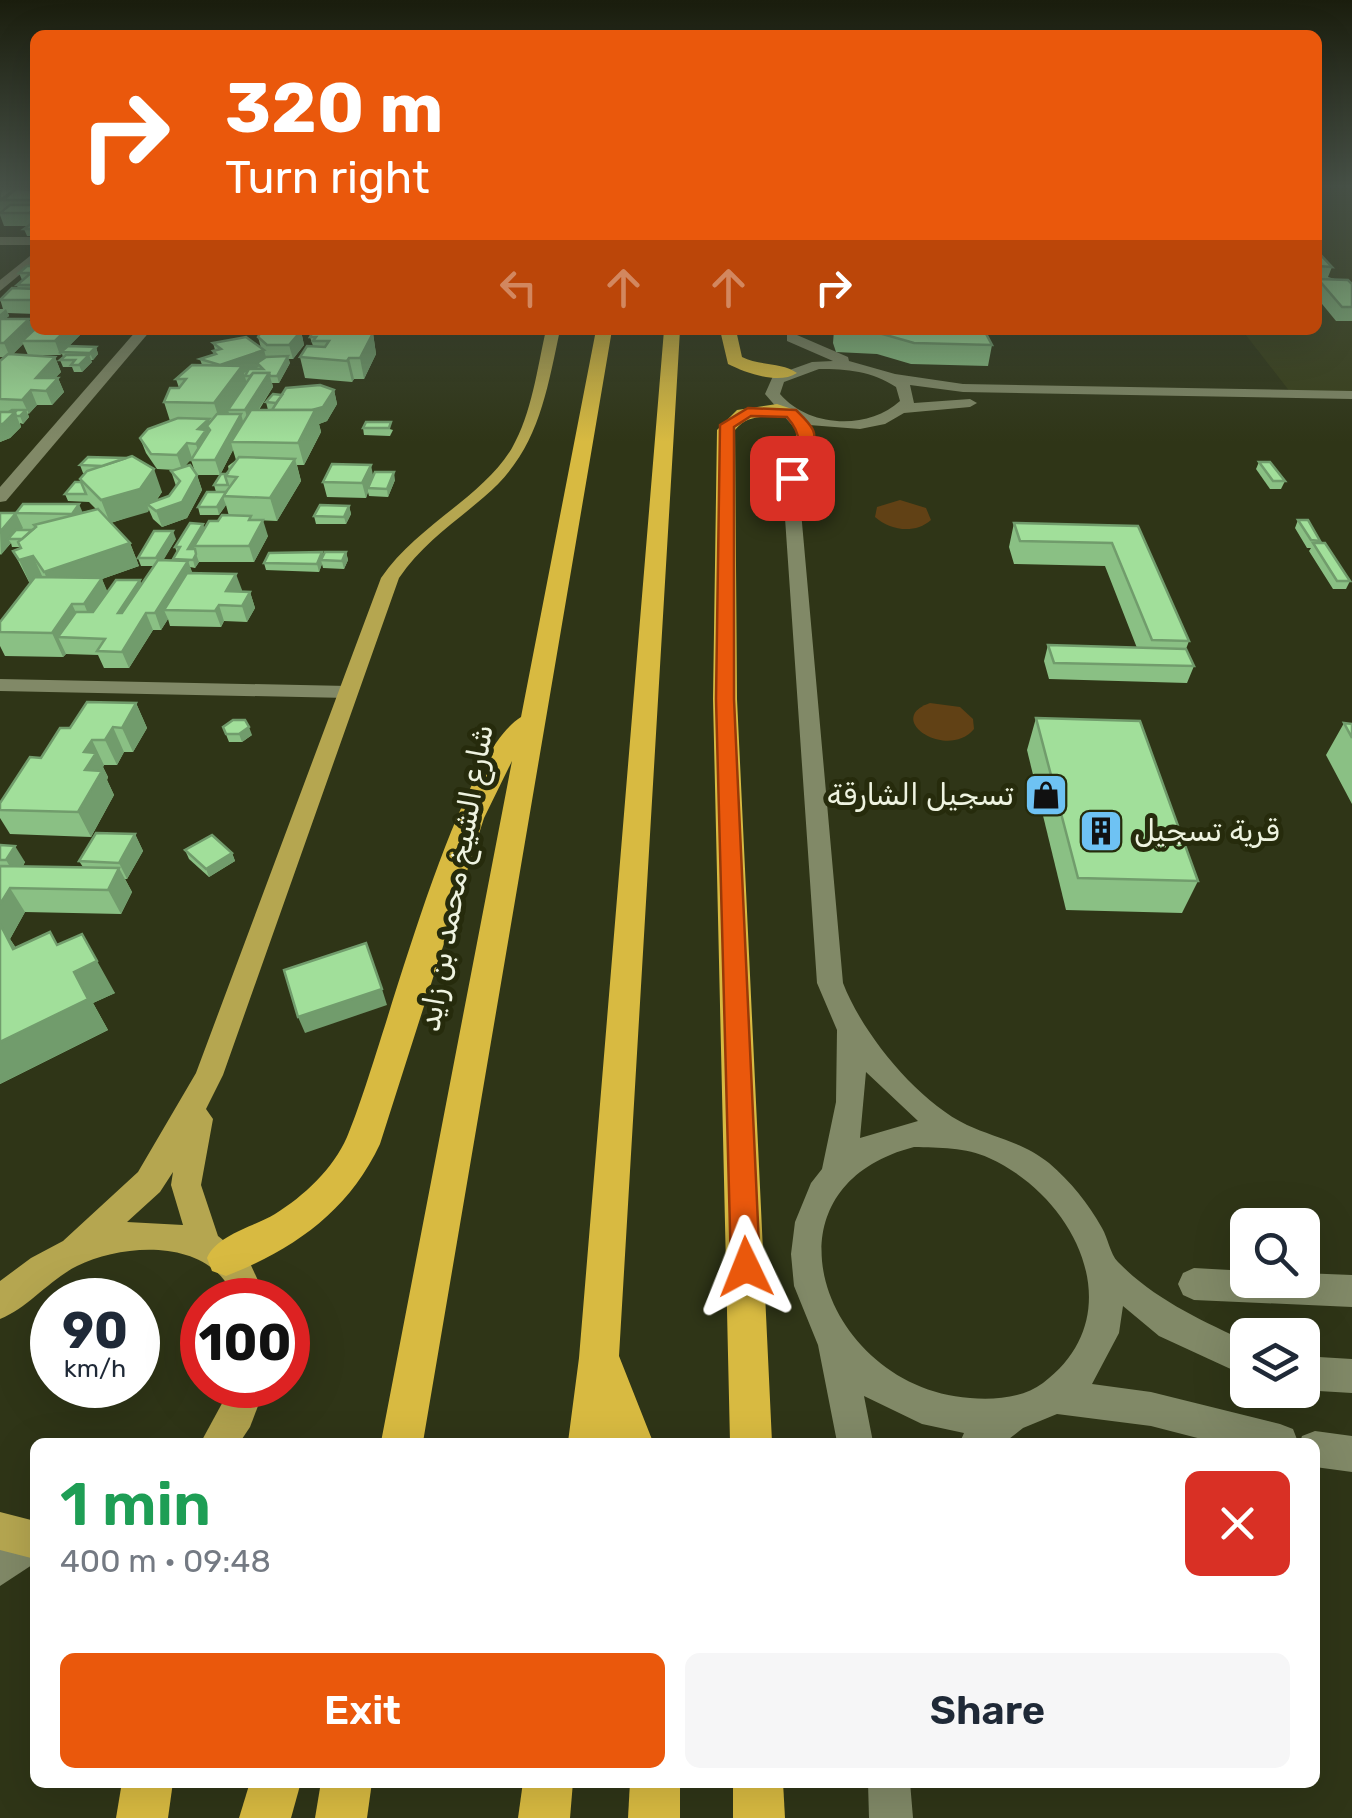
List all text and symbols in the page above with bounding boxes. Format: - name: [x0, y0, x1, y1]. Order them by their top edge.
- text: 320 m: [225, 67, 443, 150]
- icon: right: [60, 70, 190, 200]
- text: Turn right: [225, 151, 429, 204]
- icon: left: [491, 260, 546, 315]
- icon: ahead: [596, 260, 651, 315]
- icon: ahead: [701, 260, 756, 315]
- icon: right: [806, 260, 861, 315]
- pin: [750, 436, 835, 521]
- icon: arrive: [765, 451, 820, 506]
- street label: شارع الشيخ محمد بن زايد: [411, 722, 504, 1035]
- shop icon: تسجيل الشارقة: [1023, 772, 1069, 818]
- place label: تسجيل الشارقة: [827, 777, 1014, 813]
- building icon: قرية تسجيل: [1078, 808, 1124, 854]
- place label: قرية تسجيل: [1134, 813, 1279, 849]
- map controls: [1230, 1208, 1320, 1408]
- button: search: [1230, 1208, 1320, 1298]
- position arrow: [694, 1215, 798, 1319]
- speed limit sign: 100: [180, 1278, 310, 1408]
- text: 90: [62, 1301, 128, 1361]
- button: layers: [1230, 1318, 1320, 1408]
- text: km/h: [64, 1354, 126, 1383]
- text: 1 min: [60, 1469, 211, 1540]
- button: close: [1185, 1471, 1290, 1576]
- text: 400 m · 09:48: [60, 1542, 271, 1580]
- button: Exit: [60, 1653, 665, 1768]
- button: Share: [685, 1653, 1290, 1768]

